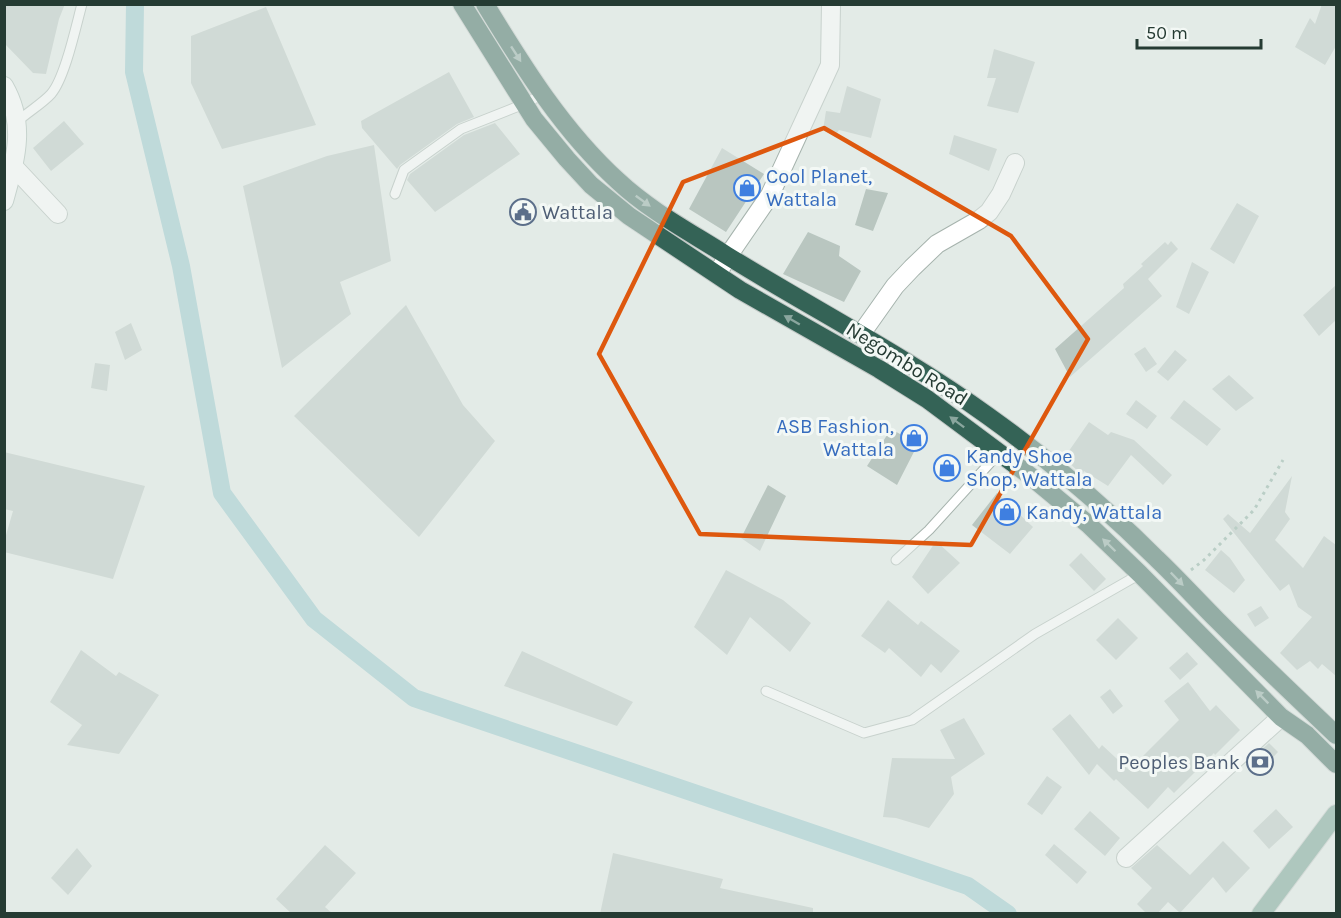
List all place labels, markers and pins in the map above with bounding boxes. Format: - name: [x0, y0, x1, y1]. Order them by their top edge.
- place label: Cool Planet, Wattala: [766, 165, 872, 211]
- shop icon: Cool Planet, Wattala: [732, 173, 762, 203]
- public building icon: Wattala: [508, 197, 538, 227]
- place label: Wattala: [542, 201, 613, 224]
- place label: ASB Fashion, Wattala: [777, 415, 894, 461]
- shop icon: ASB Fashion, Wattala: [899, 423, 929, 453]
- place label: Kandy Shoe Shop, Wattala: [966, 445, 1093, 491]
- shop icon: Kandy Shoe Shop, Wattala: [932, 453, 962, 483]
- shop icon: Kandy, Wattala: [992, 497, 1022, 527]
- place label: Kandy, Wattala: [1026, 501, 1162, 524]
- bank icon: Peoples Bank: [1245, 747, 1275, 777]
- place label: Peoples Bank: [1118, 751, 1240, 774]

